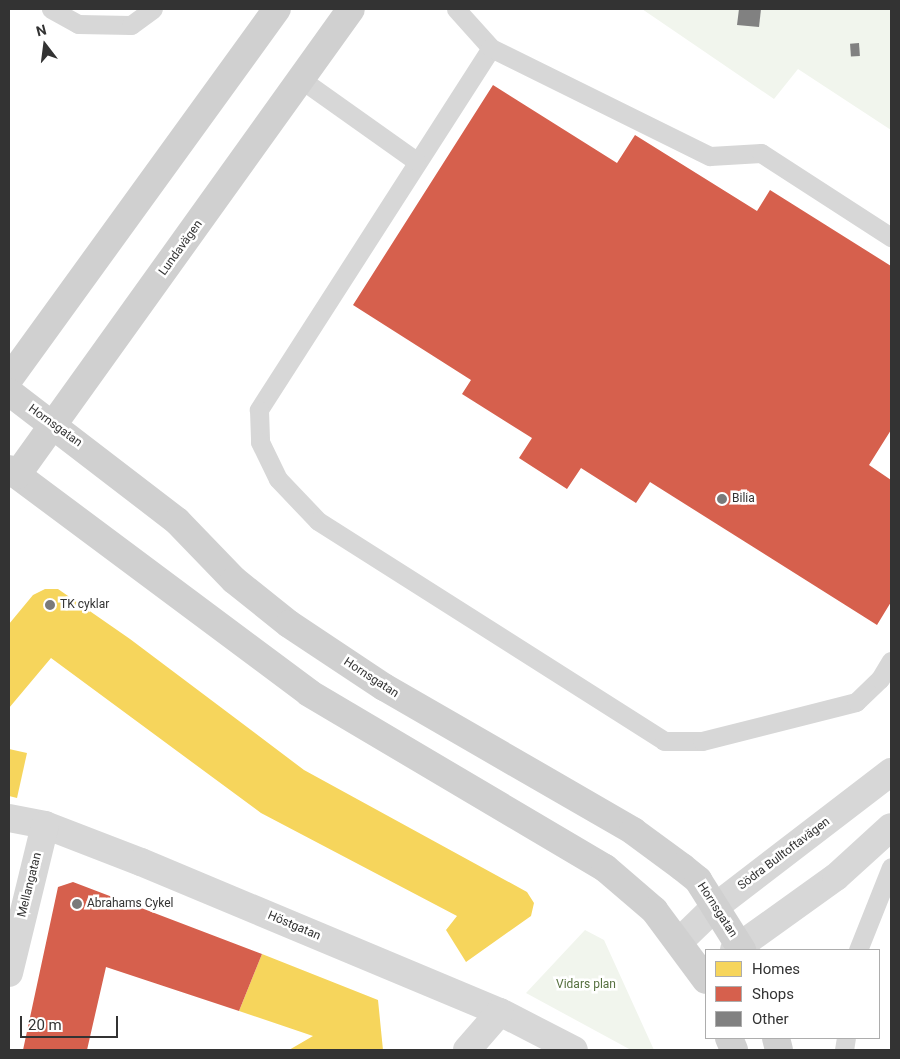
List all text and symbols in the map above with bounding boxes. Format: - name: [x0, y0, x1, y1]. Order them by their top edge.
- north arrow: [20, 20, 70, 70]
- text: N: [34, 22, 48, 40]
- street label: Lundavägen: [156, 218, 206, 278]
- street label: Hornsgatan: [25, 402, 85, 450]
- place label: Bilia: [732, 492, 755, 506]
- marker: Bilia: [716, 493, 728, 505]
- place label: TK cyklar: [60, 598, 109, 612]
- marker: TK cyklar: [44, 599, 56, 611]
- street label: Hornsgatan: [341, 655, 401, 701]
- street label: Södra Bulltoftavägen: [735, 815, 833, 893]
- street label: Mellangatan: [15, 851, 45, 919]
- street label: Hornsgatan: [694, 880, 740, 940]
- place label: Abrahams Cykel: [87, 897, 173, 911]
- marker: Abrahams Cykel: [71, 898, 83, 910]
- street label: Höstgatan: [265, 908, 323, 944]
- legend: [705, 949, 880, 1039]
- text: Homes: [752, 960, 800, 978]
- park label: Vidars plan: [556, 978, 616, 992]
- text: Shops: [752, 985, 794, 1003]
- scale bar: [22, 1006, 120, 1038]
- text: Other: [752, 1010, 789, 1028]
- text: 20 m: [28, 1016, 62, 1034]

